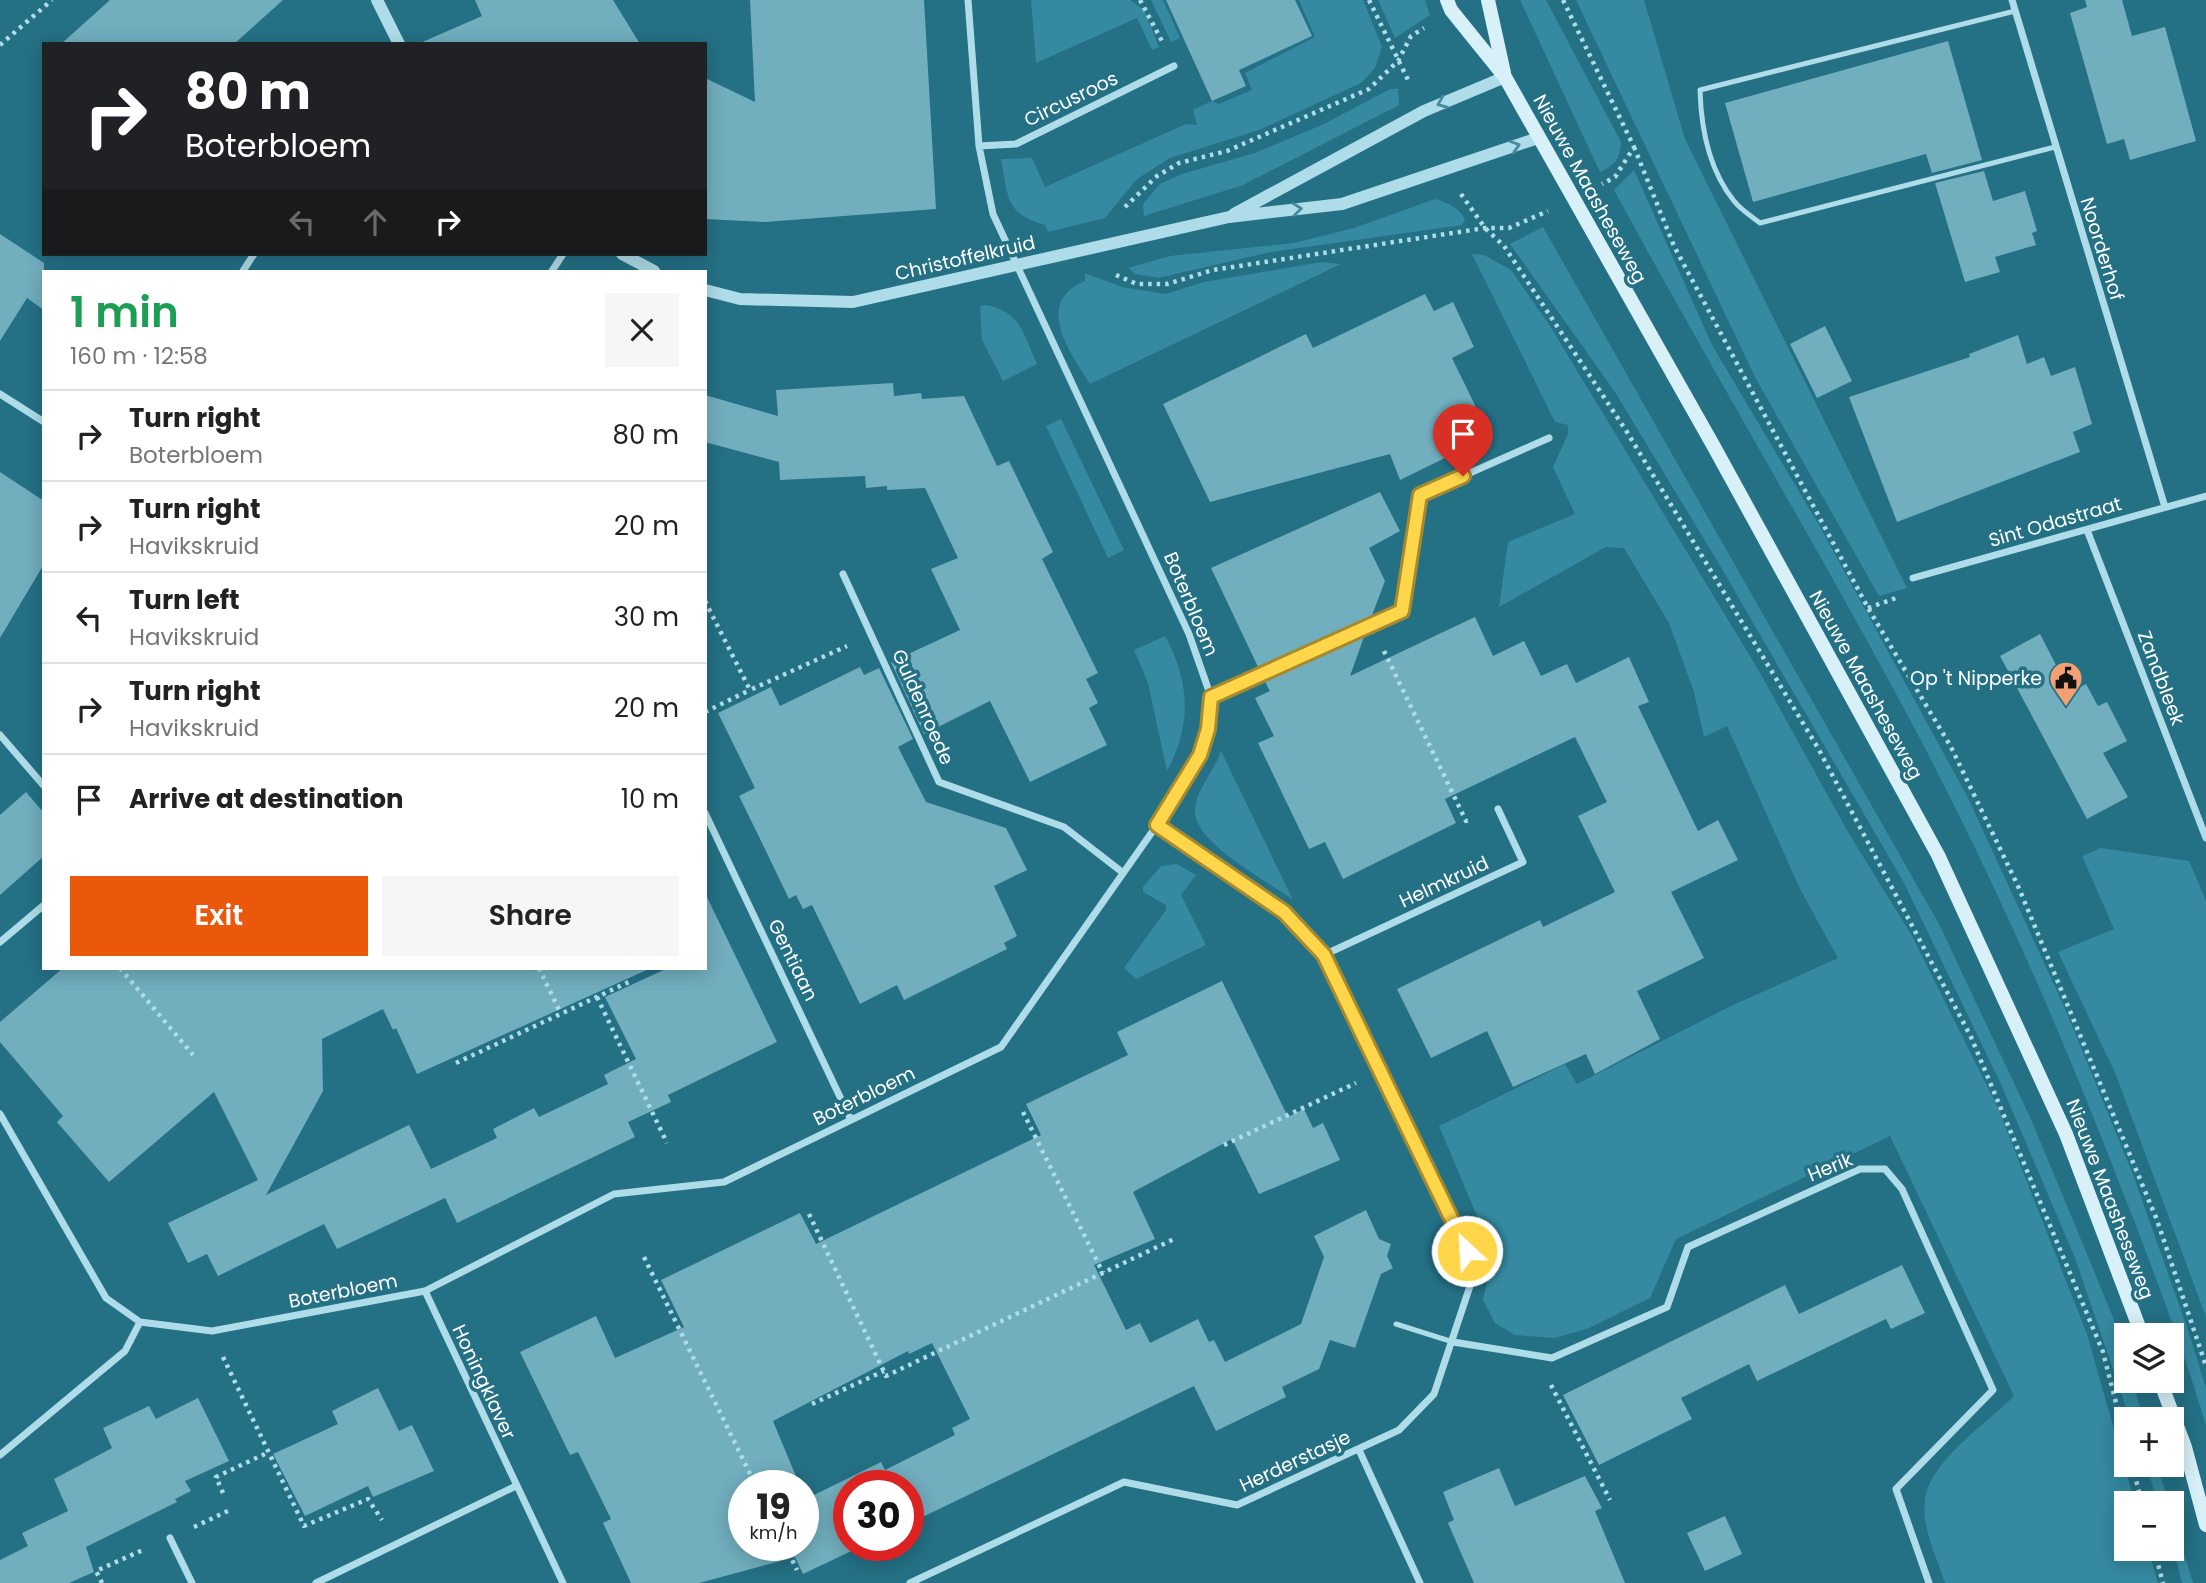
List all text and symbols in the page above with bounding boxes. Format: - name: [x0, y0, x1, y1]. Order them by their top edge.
- text: 80 m: [185, 58, 311, 126]
- street label: Circusroos: [1020, 65, 1122, 133]
- icon: right: [70, 70, 161, 161]
- street label: Nieuwe Maasheseweg: [1527, 90, 1653, 288]
- one-way arrow: [1437, 95, 1450, 109]
- text: Boterbloem: [185, 123, 371, 168]
- one-way arrow: [1508, 139, 1520, 154]
- street label: Noorderhof: [2073, 194, 2131, 304]
- one-way arrow: [1291, 202, 1303, 217]
- icon: left: [283, 203, 321, 241]
- icon: ahead: [356, 203, 394, 241]
- icon: right: [429, 203, 467, 241]
- street label: Christoffelkruid: [892, 229, 1038, 287]
- text: 1 min: [70, 283, 179, 342]
- button: close: [605, 293, 679, 367]
- text: 160 m · 12:58: [70, 340, 208, 372]
- text: Turn right: [129, 400, 261, 436]
- pin: [1433, 404, 1493, 476]
- icon: arrive: [1444, 415, 1482, 453]
- icon: right: [70, 417, 108, 455]
- text: 80 m: [613, 417, 679, 453]
- text: Boterbloem: [129, 439, 263, 471]
- street label: Sint Odastraat: [1985, 490, 2125, 554]
- text: Turn right: [129, 491, 261, 527]
- icon: right: [70, 508, 108, 546]
- text: 20 m: [614, 508, 679, 544]
- text: Havikskruid: [129, 530, 259, 562]
- street label: Boterbloem: [1157, 548, 1225, 660]
- text: Turn left: [129, 582, 240, 618]
- street label: Nieuwe Maasheseweg: [1803, 586, 1929, 784]
- icon: left: [70, 599, 108, 637]
- text: 30 m: [614, 599, 679, 635]
- text: Havikskruid: [129, 621, 259, 653]
- street label: Zandbleek: [2131, 627, 2191, 729]
- street label: Guldenroede: [885, 645, 961, 769]
- public building icon: Op 't Nipperke: [2047, 659, 2085, 708]
- place label: Op 't Nipperke: [1910, 665, 2042, 692]
- text: Turn right: [129, 673, 261, 709]
- icon: right: [70, 690, 108, 728]
- text: 20 m: [614, 690, 679, 726]
- text: Havikskruid: [129, 712, 259, 744]
- icon: arrive: [70, 781, 108, 819]
- text: Arrive at destination: [129, 781, 404, 817]
- text: 10 m: [621, 781, 679, 817]
- street label: Helmkruid: [1395, 850, 1493, 914]
- button: Exit: [70, 876, 368, 956]
- button: Share: [382, 876, 679, 956]
- street label: Gentiaan: [762, 914, 824, 1006]
- street label: Boterbloem: [808, 1060, 920, 1132]
- street label: Nieuwe Maasheseweg: [2059, 1095, 2161, 1303]
- street label: Herik: [1803, 1146, 1857, 1188]
- position arrow: [1430, 1214, 1504, 1288]
- street label: Boterbloem: [286, 1267, 400, 1315]
- street label: Honingklaver: [446, 1320, 522, 1444]
- map controls: [2114, 1323, 2184, 1561]
- button: layers: [2114, 1323, 2184, 1393]
- button: +: [2114, 1407, 2184, 1477]
- street label: Herderstasje: [1235, 1423, 1355, 1499]
- speed limit sign: 30: [833, 1470, 924, 1561]
- text: 19: [756, 1482, 791, 1531]
- button: −: [2114, 1491, 2184, 1561]
- text: km/h: [750, 1520, 797, 1545]

